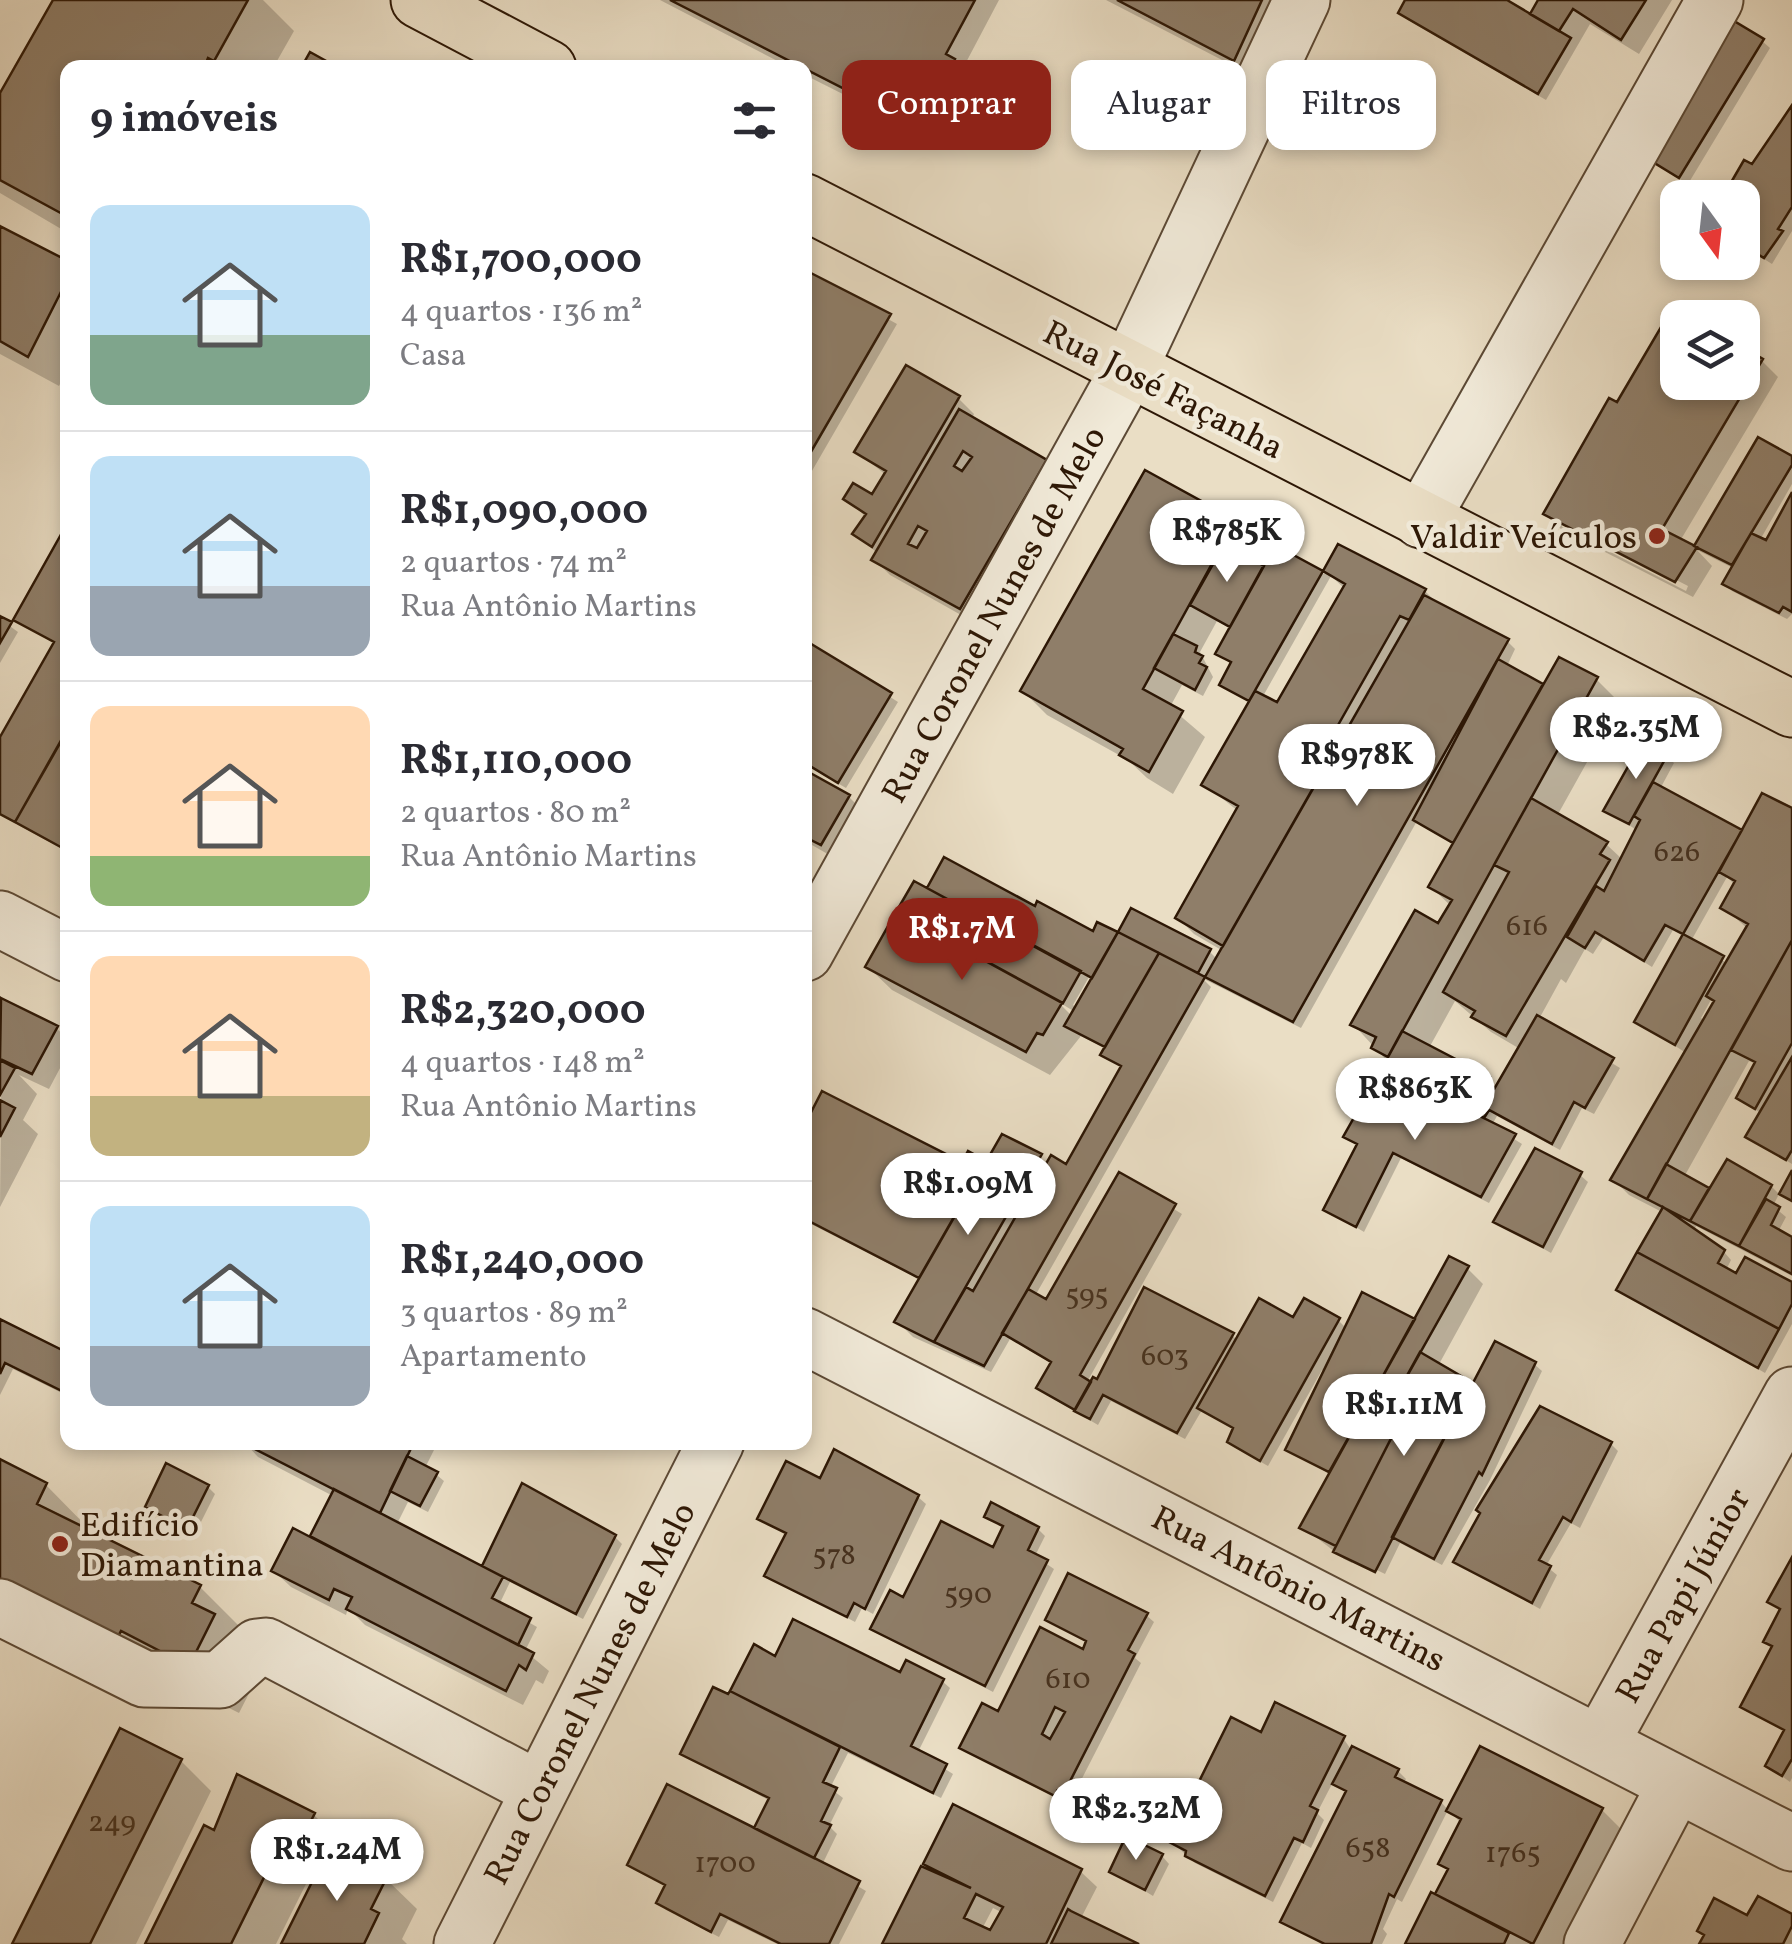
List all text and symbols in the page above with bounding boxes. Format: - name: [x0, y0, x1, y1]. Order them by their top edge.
- chip: Comprar: [842, 60, 1051, 150]
- chip: Alugar: [1071, 60, 1246, 150]
- chip: Filtros: [1266, 60, 1436, 150]
- text: 9 imóveis: [90, 91, 278, 150]
- icon: filters: [727, 93, 782, 148]
- north arrow: [1660, 180, 1760, 280]
- map controls: [1660, 180, 1760, 400]
- text: R$1,700,000: [400, 232, 642, 291]
- icon: home: [170, 245, 290, 365]
- text: 4 quartos · 136 m²: [400, 291, 643, 335]
- button: layers: [1660, 300, 1760, 400]
- street label: Rua José Façanha: [1034, 310, 1291, 473]
- text: Casa: [400, 335, 466, 379]
- street label: Rua Coronel Nunes de Melo: [872, 418, 1119, 812]
- text: R$1,090,000: [400, 483, 648, 542]
- icon: home: [170, 496, 290, 616]
- pin: R$785K: [1146, 500, 1308, 585]
- text: R$785K: [1172, 510, 1282, 554]
- place label: Valdir Veículos: [1410, 515, 1637, 563]
- marker: Valdir Veículos: [1646, 525, 1668, 547]
- text: 2 quartos · 74 m²: [400, 542, 627, 586]
- text: Rua Antônio Martins: [400, 586, 697, 630]
- pin: R$2.35M: [1544, 697, 1728, 782]
- text: R$2.35M: [1572, 707, 1700, 751]
- pin: R$978K: [1276, 724, 1438, 809]
- text: R$1,110,000: [400, 733, 632, 792]
- text: R$978K: [1300, 734, 1414, 778]
- icon: home: [170, 746, 290, 866]
- text: 2 quartos · 80 m²: [400, 792, 631, 836]
- house number: 626: [1654, 832, 1700, 874]
- text: Rua Antônio Martins: [400, 836, 697, 880]
- pin: R$1.7M: [881, 898, 1043, 983]
- house number: 616: [1506, 906, 1548, 948]
- text: R$1.7M: [908, 908, 1016, 952]
- text: R$2,320,000: [400, 983, 646, 1042]
- icon: home: [170, 996, 290, 1116]
- text: 4 quartos · 148 m²: [400, 1042, 645, 1086]
- pin: R$863K: [1334, 1058, 1496, 1143]
- text: R$863K: [1358, 1068, 1472, 1112]
- text: Rua Antônio Martins: [400, 1086, 697, 1130]
- pin: R$1.09M: [876, 1153, 1060, 1238]
- text: R$1.09M: [903, 1163, 1033, 1207]
- text: R$1,240,000: [400, 1233, 644, 1292]
- icon: home: [170, 1246, 290, 1366]
- house number: 595: [1065, 1275, 1109, 1317]
- text: 3 quartos · 89 m²: [400, 1292, 628, 1336]
- text: Apartamento: [400, 1336, 587, 1380]
- house number: 603: [1141, 1336, 1189, 1378]
- pin: R$1.11M: [1312, 1374, 1496, 1459]
- text: R$1.11M: [1345, 1384, 1463, 1428]
- street label: Rua Papi Júnior: [1606, 1480, 1764, 1713]
- street label: Rua Coronel Nunes de Melo: [474, 1495, 709, 1894]
- street label: Rua Antônio Martins: [1142, 1496, 1453, 1686]
- place label: Edifício Diamantina: [80, 1503, 264, 1591]
- marker: Edifício Diamantina: [49, 1533, 71, 1555]
- house number: 578: [812, 1535, 856, 1577]
- house number: 590: [944, 1574, 992, 1616]
- house number: 610: [1046, 1659, 1090, 1701]
- pin: R$2.32M: [1044, 1778, 1228, 1863]
- text: R$2.32M: [1071, 1788, 1201, 1832]
- house number: 249: [88, 1802, 136, 1844]
- pin: R$1.24M: [245, 1819, 429, 1904]
- house number: 658: [1346, 1828, 1390, 1870]
- text: R$1.24M: [273, 1829, 401, 1873]
- house number: 1765: [1485, 1833, 1541, 1875]
- house number: 1700: [694, 1843, 756, 1885]

